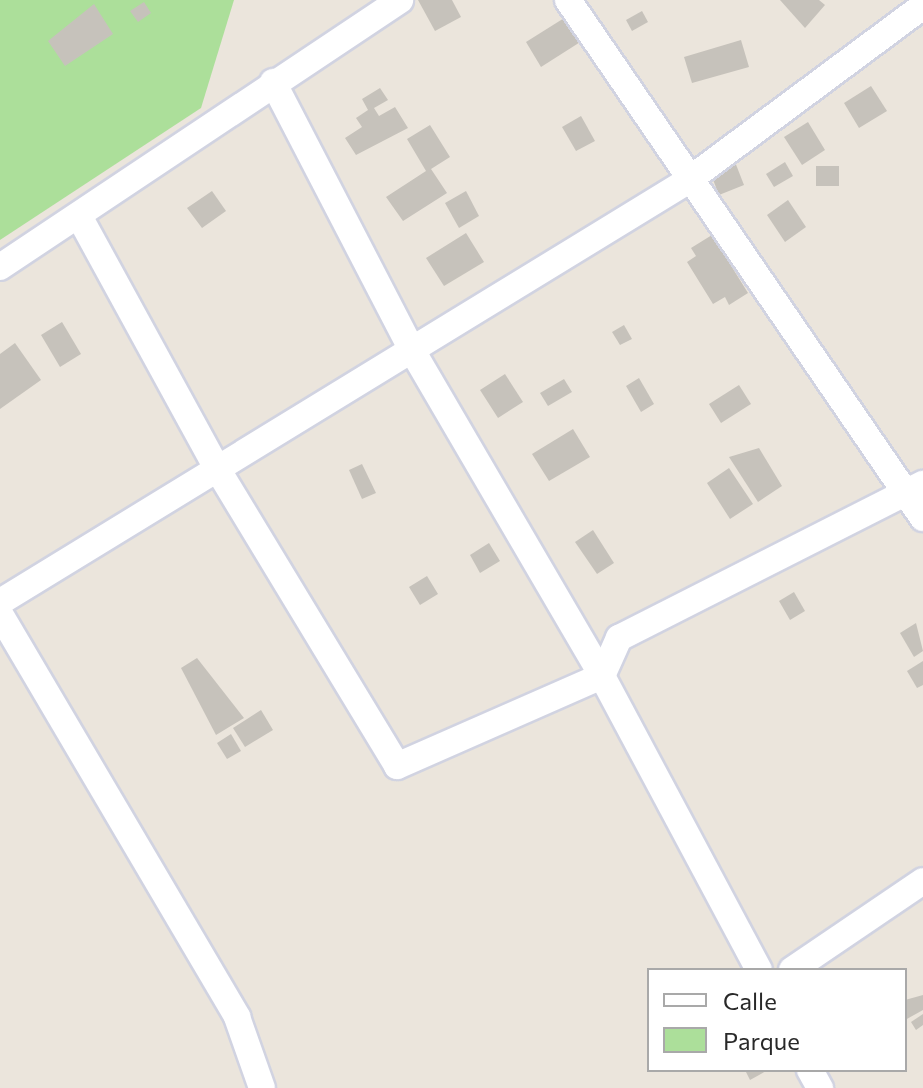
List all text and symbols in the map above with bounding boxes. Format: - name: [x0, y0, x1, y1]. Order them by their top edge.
- legend: [647, 968, 907, 1072]
- text: Calle: [723, 986, 777, 1015]
- text: Parque: [723, 1026, 800, 1055]

